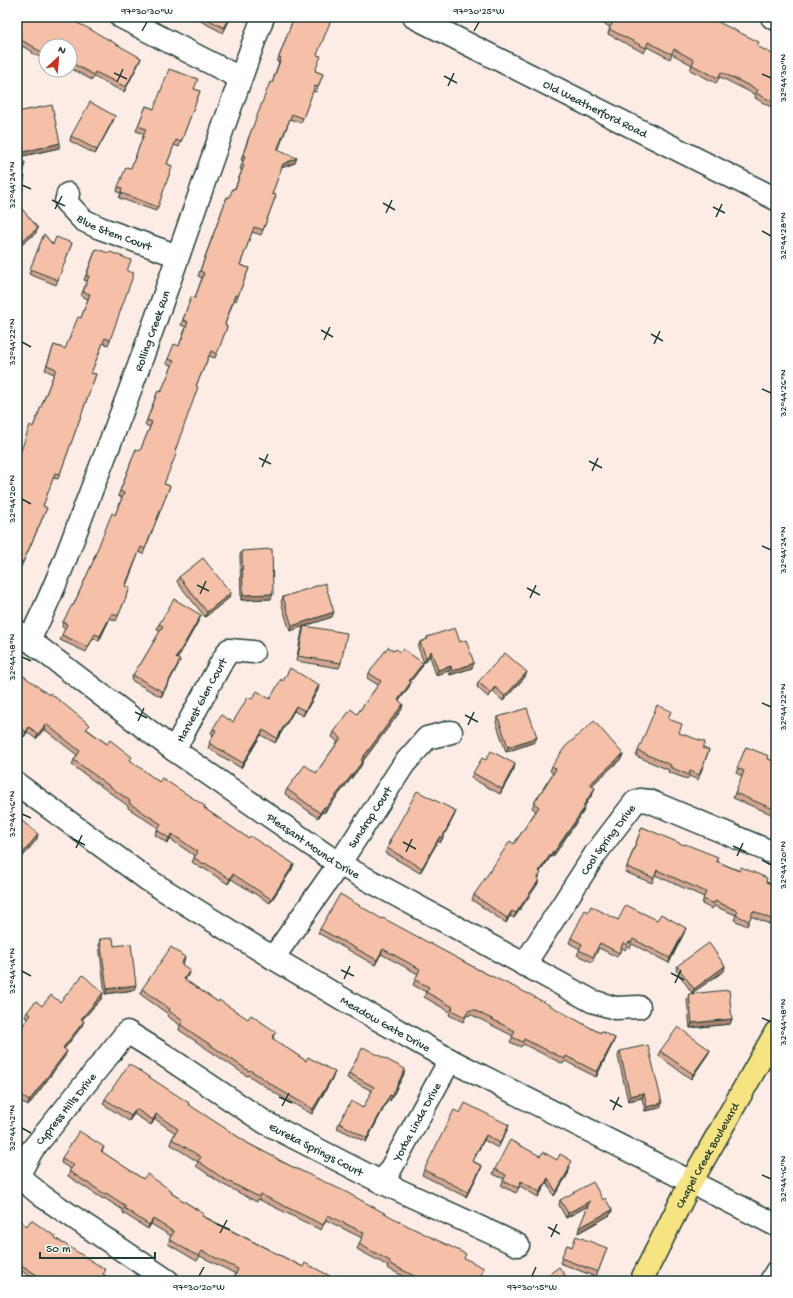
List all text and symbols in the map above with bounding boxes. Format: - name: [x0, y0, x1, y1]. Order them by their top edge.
- text: 97°30'30"W: [120, 6, 173, 18]
- text: 97°30'25"W: [453, 6, 505, 18]
- north arrow: [38, 38, 78, 78]
- text: N: [56, 44, 67, 58]
- text: 32°44'30"N: [778, 53, 790, 103]
- street label: Old Weatherford Road: [540, 78, 650, 142]
- text: 32°44'24"N: [7, 161, 19, 209]
- street label: Blue Stem Court: [72, 212, 154, 255]
- text: 32°44'28"N: [778, 212, 790, 261]
- street label: Rolling Creek Run: [133, 289, 175, 374]
- text: 32°44'22"N: [7, 318, 19, 367]
- text: 32°44'26"N: [778, 369, 790, 418]
- text: 32°44'20"N: [7, 475, 19, 524]
- text: 32°44'24"N: [778, 526, 790, 574]
- text: 32°44'18"N: [7, 633, 19, 681]
- street label: Harvest Glen Court: [174, 655, 232, 745]
- text: 32°44'22"N: [778, 683, 790, 732]
- street label: Sundrop Court: [346, 784, 397, 851]
- text: 32°44'16"N: [7, 790, 19, 838]
- street label: Cool Spring Drive: [579, 802, 640, 878]
- street label: Pleasant Mound Drive: [262, 810, 362, 883]
- text: 32°44'20"N: [778, 841, 790, 890]
- text: 32°44'14"N: [7, 948, 19, 995]
- street label: Meadow Gate Drive: [337, 994, 433, 1057]
- text: 32°44'18"N: [778, 998, 790, 1046]
- street label: Cypress Hills Drive: [34, 1070, 101, 1149]
- street label: Yorba Linda Drive: [391, 1080, 446, 1165]
- street label: Chapel Creek Boulevard: [674, 1100, 744, 1211]
- text: 32°44'12"N: [7, 1104, 19, 1152]
- street label: Eureka Springs Court: [266, 1121, 366, 1181]
- text: 32°44'16"N: [778, 1155, 790, 1203]
- scale bar: [40, 1234, 155, 1260]
- text: 50 m: [46, 1243, 71, 1257]
- text: 97°30'20"W: [172, 1282, 225, 1294]
- text: 97°30'15"W: [506, 1282, 558, 1294]

